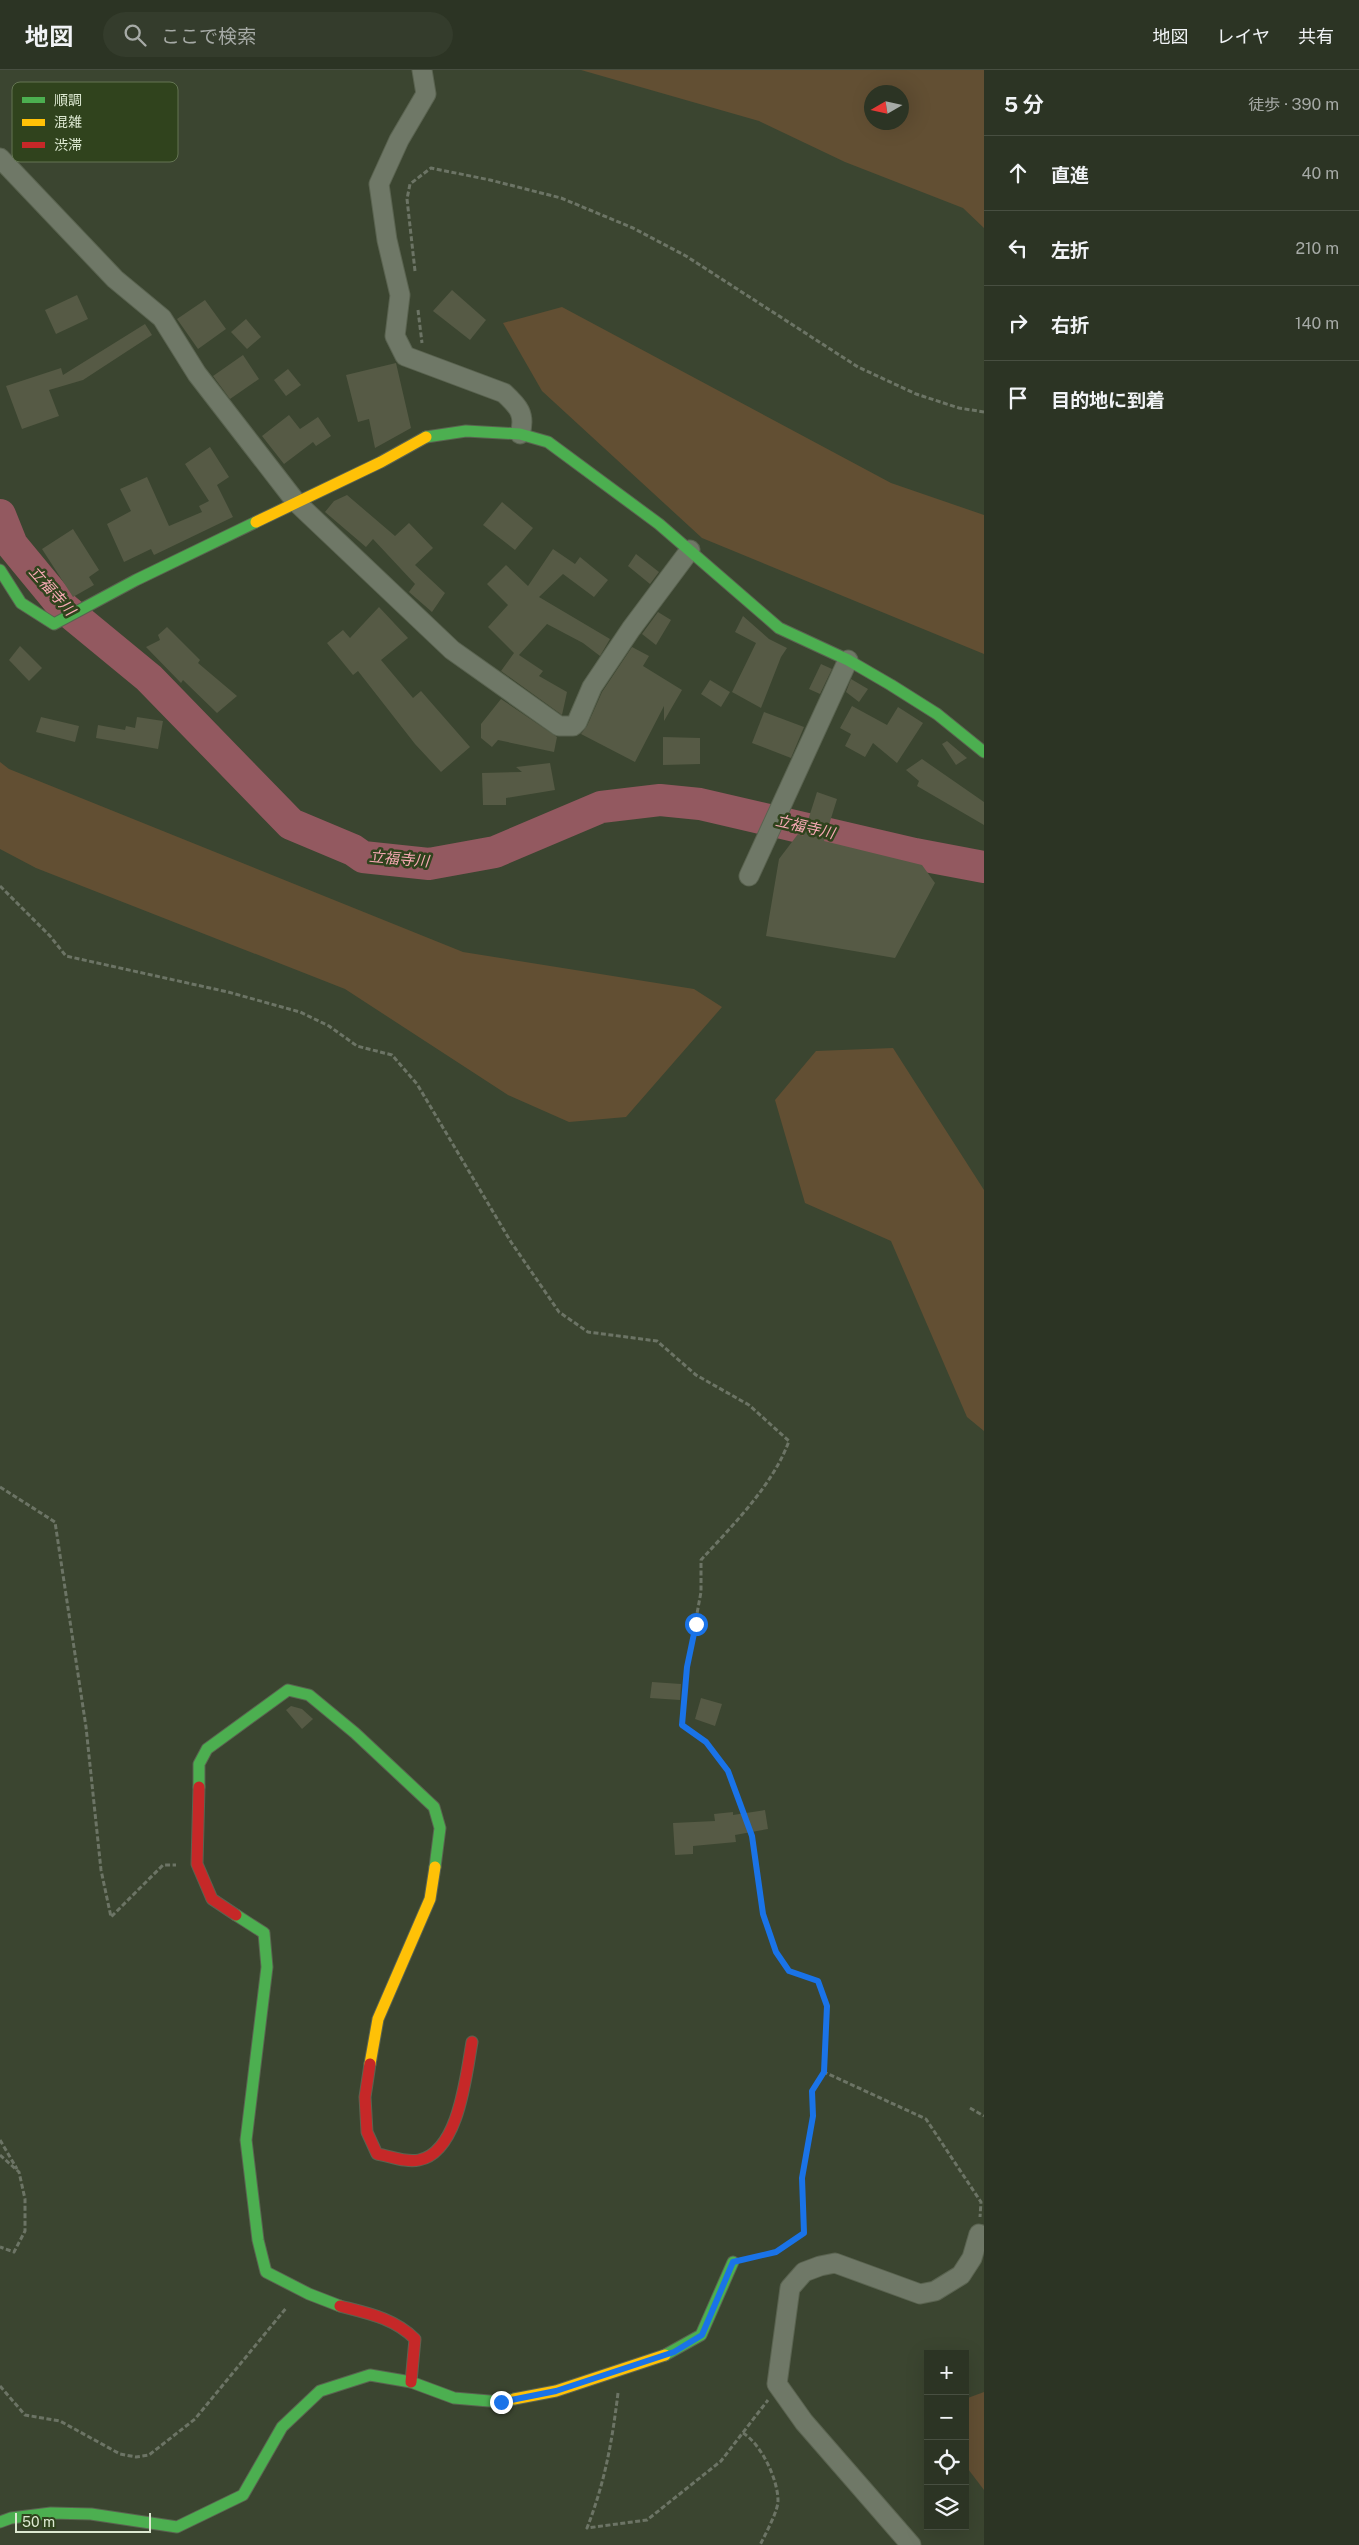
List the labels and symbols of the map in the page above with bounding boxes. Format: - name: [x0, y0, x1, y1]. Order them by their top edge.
- legend: [12, 82, 178, 162]
- north arrow: [864, 85, 909, 130]
- text: 順調: [54, 92, 82, 108]
- text: 混雑: [54, 114, 82, 130]
- text: 渋滞: [54, 137, 82, 153]
- water label: 立福寺川: [26, 563, 80, 620]
- water label: 立福寺川: [774, 811, 838, 842]
- water label: 立福寺川: [368, 847, 432, 870]
- route start: [685, 1613, 708, 1636]
- route end: [490, 2391, 513, 2414]
- scale bar: [15, 2510, 151, 2533]

